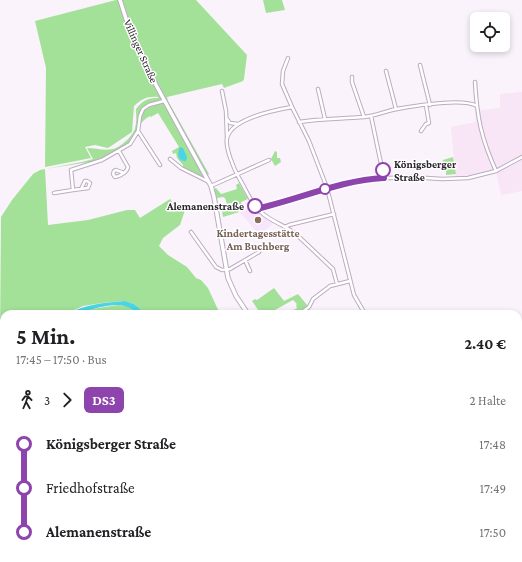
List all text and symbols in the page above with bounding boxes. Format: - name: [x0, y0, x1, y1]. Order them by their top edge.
- map controls: [470, 12, 510, 52]
- button: locate: [470, 12, 510, 52]
- street label: Villinger Straße: [121, 17, 160, 85]
- place label: Königsberger Straße: [394, 158, 457, 183]
- marker: Königsberger Straße: [375, 162, 391, 178]
- unlabelled marker: [319, 183, 331, 195]
- marker: Alemanenstraße: [247, 198, 263, 214]
- place label: Alemanenstraße: [166, 200, 244, 212]
- marker: Kindertagesstätte Am Buchberg: [253, 215, 263, 225]
- place label: Kindertagesstätte Am Buchberg: [216, 227, 300, 252]
- text: 5 Min.: [16, 324, 75, 349]
- text: 2.40 €: [464, 336, 506, 352]
- text: 17:45 – 17:50 · Bus: [16, 352, 107, 367]
- icon: walk: [16, 389, 38, 411]
- icon: forward: [56, 389, 78, 411]
- text: DS3: [92, 392, 116, 408]
- text: 3: [44, 393, 50, 408]
- text: 2 Halte: [469, 393, 506, 408]
- text: Königsberger Straße: [46, 436, 176, 452]
- text: 17:48: [479, 437, 506, 452]
- text: Friedhofstraße: [46, 480, 135, 496]
- text: 17:49: [480, 481, 506, 496]
- text: Alemanenstraße: [46, 524, 151, 540]
- text: 17:50: [479, 525, 506, 540]

